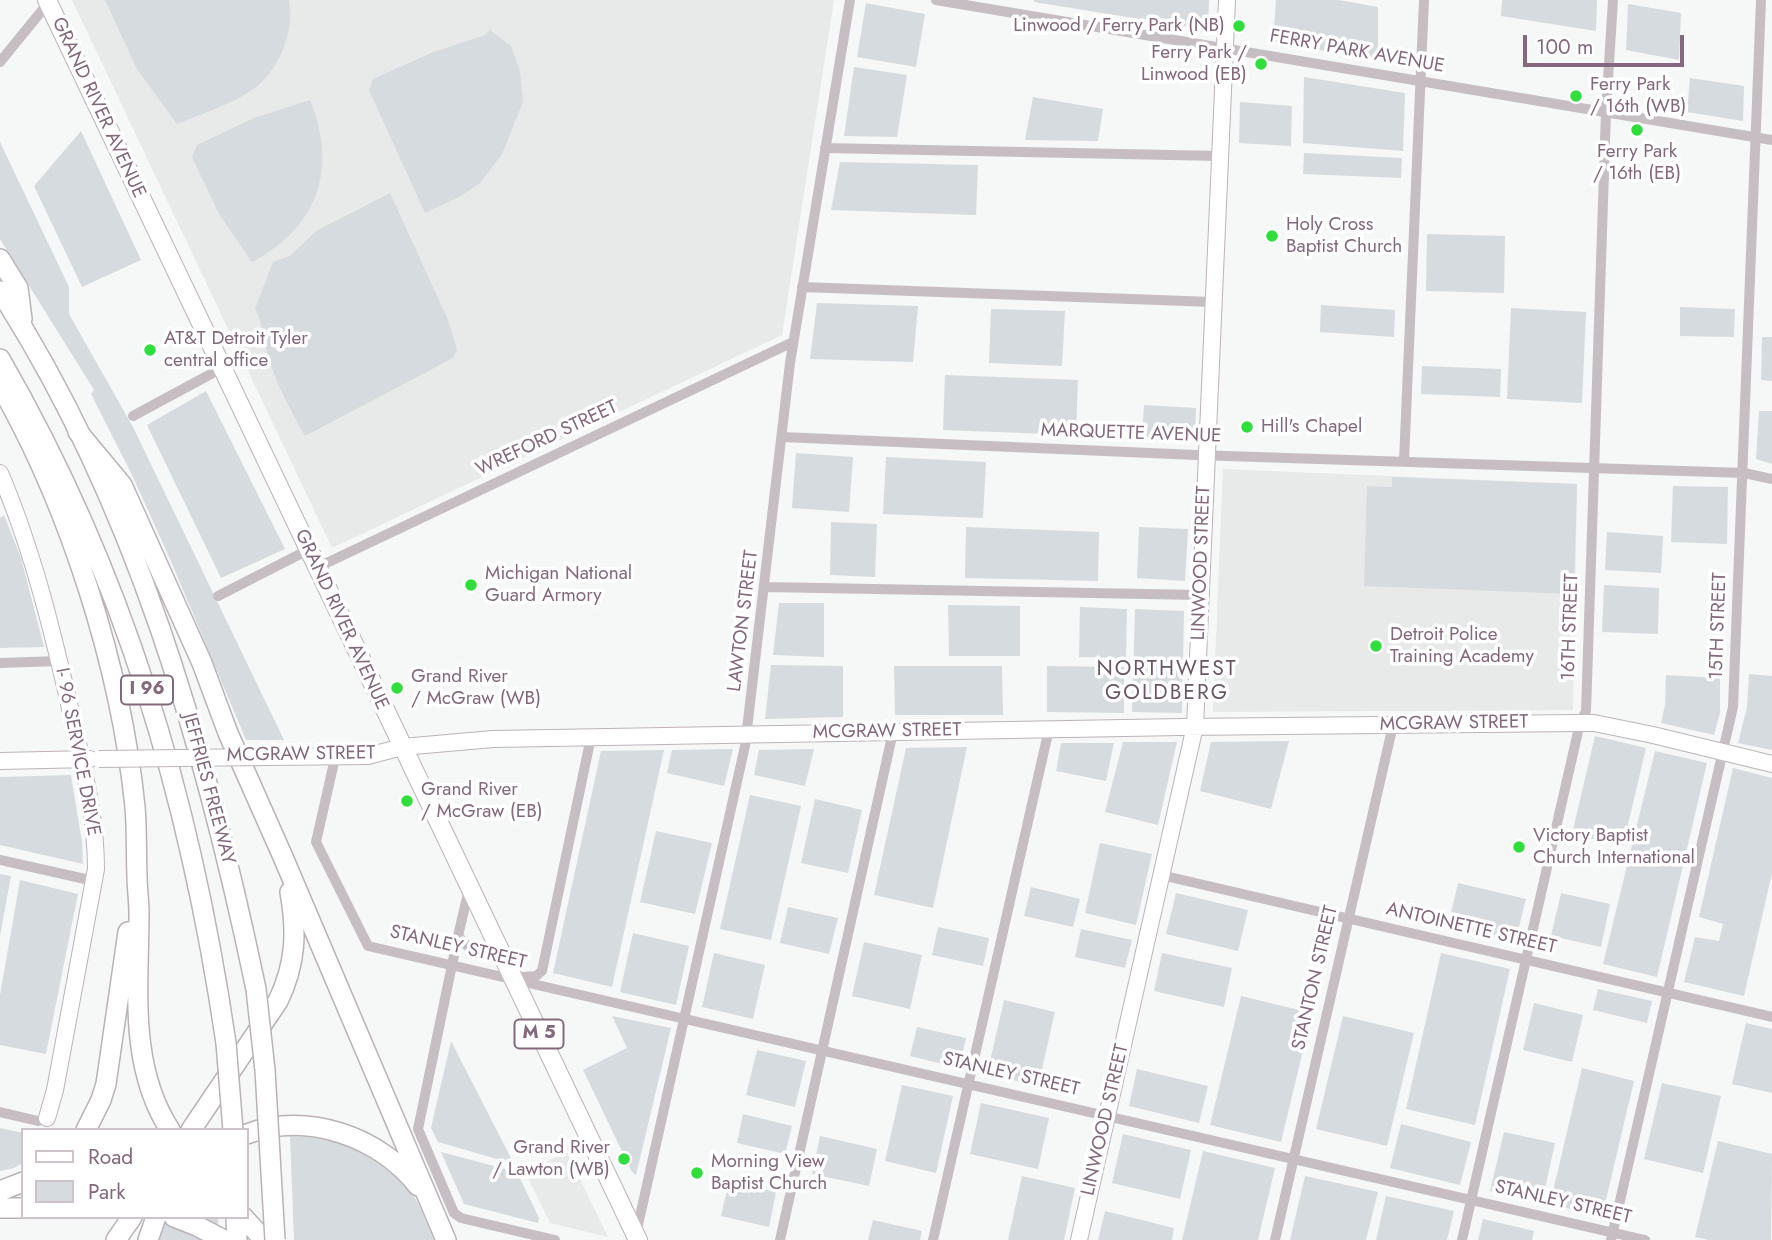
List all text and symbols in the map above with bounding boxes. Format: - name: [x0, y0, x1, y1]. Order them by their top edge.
- street label: GRAND RIVER AVENUE: [46, 14, 150, 202]
- place label: Linwood / Ferry Park (NB): [1013, 15, 1225, 37]
- marker: Linwood / Ferry Park (NB): [1231, 18, 1247, 34]
- scale bar: [1527, 21, 1688, 65]
- street label: FERRY PARK AVENUE: [1268, 25, 1446, 79]
- text: 100 m: [1536, 32, 1593, 62]
- place label: Ferry Park / Linwood (EB): [1141, 42, 1247, 86]
- marker: Ferry Park / Linwood (EB): [1253, 56, 1269, 72]
- place label: Ferry Park / 16th (WB): [1590, 74, 1686, 118]
- marker: Ferry Park / 16th (WB): [1568, 88, 1584, 104]
- marker: Ferry Park / 16th (EB): [1629, 122, 1645, 138]
- place label: Ferry Park / 16th (EB): [1593, 141, 1681, 185]
- place label: Holy Cross Baptist Church: [1286, 214, 1402, 258]
- marker: Holy Cross Baptist Church: [1264, 228, 1280, 244]
- place label: AT&T Detroit Tyler central office: [164, 328, 308, 372]
- marker: AT&T Detroit Tyler central office: [142, 342, 158, 358]
- street label: WREFORD STREET: [473, 396, 621, 482]
- place label: Hill's Chapel: [1261, 416, 1362, 438]
- street label: MARQUETTE AVENUE: [1040, 419, 1222, 449]
- marker: Hill's Chapel: [1239, 419, 1255, 435]
- street label: LINWOOD STREET: [1188, 485, 1216, 641]
- street label: GRAND RIVER AVENUE: [289, 526, 393, 714]
- street label: LAWTON STREET: [724, 549, 764, 693]
- place label: Michigan National Guard Armory: [485, 563, 632, 607]
- street label: 15TH STREET: [1706, 572, 1732, 680]
- street label: 16TH STREET: [1558, 573, 1584, 681]
- marker: Michigan National Guard Armory: [463, 577, 479, 593]
- place label: Detroit Police Training Academy: [1390, 624, 1534, 668]
- marker: Detroit Police Training Academy: [1368, 638, 1384, 654]
- district label: NORTHWEST GOLDBERG: [1098, 657, 1236, 707]
- street label: I- 96 SERVICE DRIVE: [49, 666, 105, 838]
- place label: Grand River / McGraw (WB): [411, 666, 541, 710]
- road number: I 96: [121, 676, 173, 704]
- marker: Grand River / McGraw (WB): [389, 680, 405, 696]
- street label: JEFFRIES FREEWAY: [177, 711, 239, 867]
- street label: MCGRAW STREET: [1380, 711, 1528, 737]
- street label: MCGRAW STREET: [813, 719, 961, 745]
- street label: MCGRAW STREET: [227, 742, 375, 768]
- place label: Grand River / McGraw (EB): [421, 779, 543, 823]
- marker: Grand River / McGraw (EB): [399, 793, 415, 809]
- place label: Victory Baptist Church International: [1533, 825, 1695, 869]
- marker: Victory Baptist Church International: [1511, 839, 1527, 855]
- street label: ANTOINETTE STREET: [1384, 898, 1558, 960]
- street label: STANTON STREET: [1288, 904, 1344, 1052]
- street label: STANLEY STREET: [387, 921, 529, 975]
- road number: M 5: [514, 1020, 564, 1049]
- street label: LINWOOD STREET: [1077, 1042, 1135, 1198]
- street label: STANLEY STREET: [940, 1048, 1082, 1102]
- legend: [21, 1128, 248, 1219]
- place label: Grand River / Lawton (WB): [492, 1137, 610, 1181]
- text: Road: [88, 1142, 133, 1172]
- marker: Grand River / Lawton (WB): [616, 1151, 632, 1167]
- place label: Morning View Baptist Church: [711, 1151, 827, 1195]
- marker: Morning View Baptist Church: [689, 1165, 705, 1181]
- street label: STANLEY STREET: [1492, 1176, 1634, 1230]
- text: Park: [88, 1177, 125, 1207]

